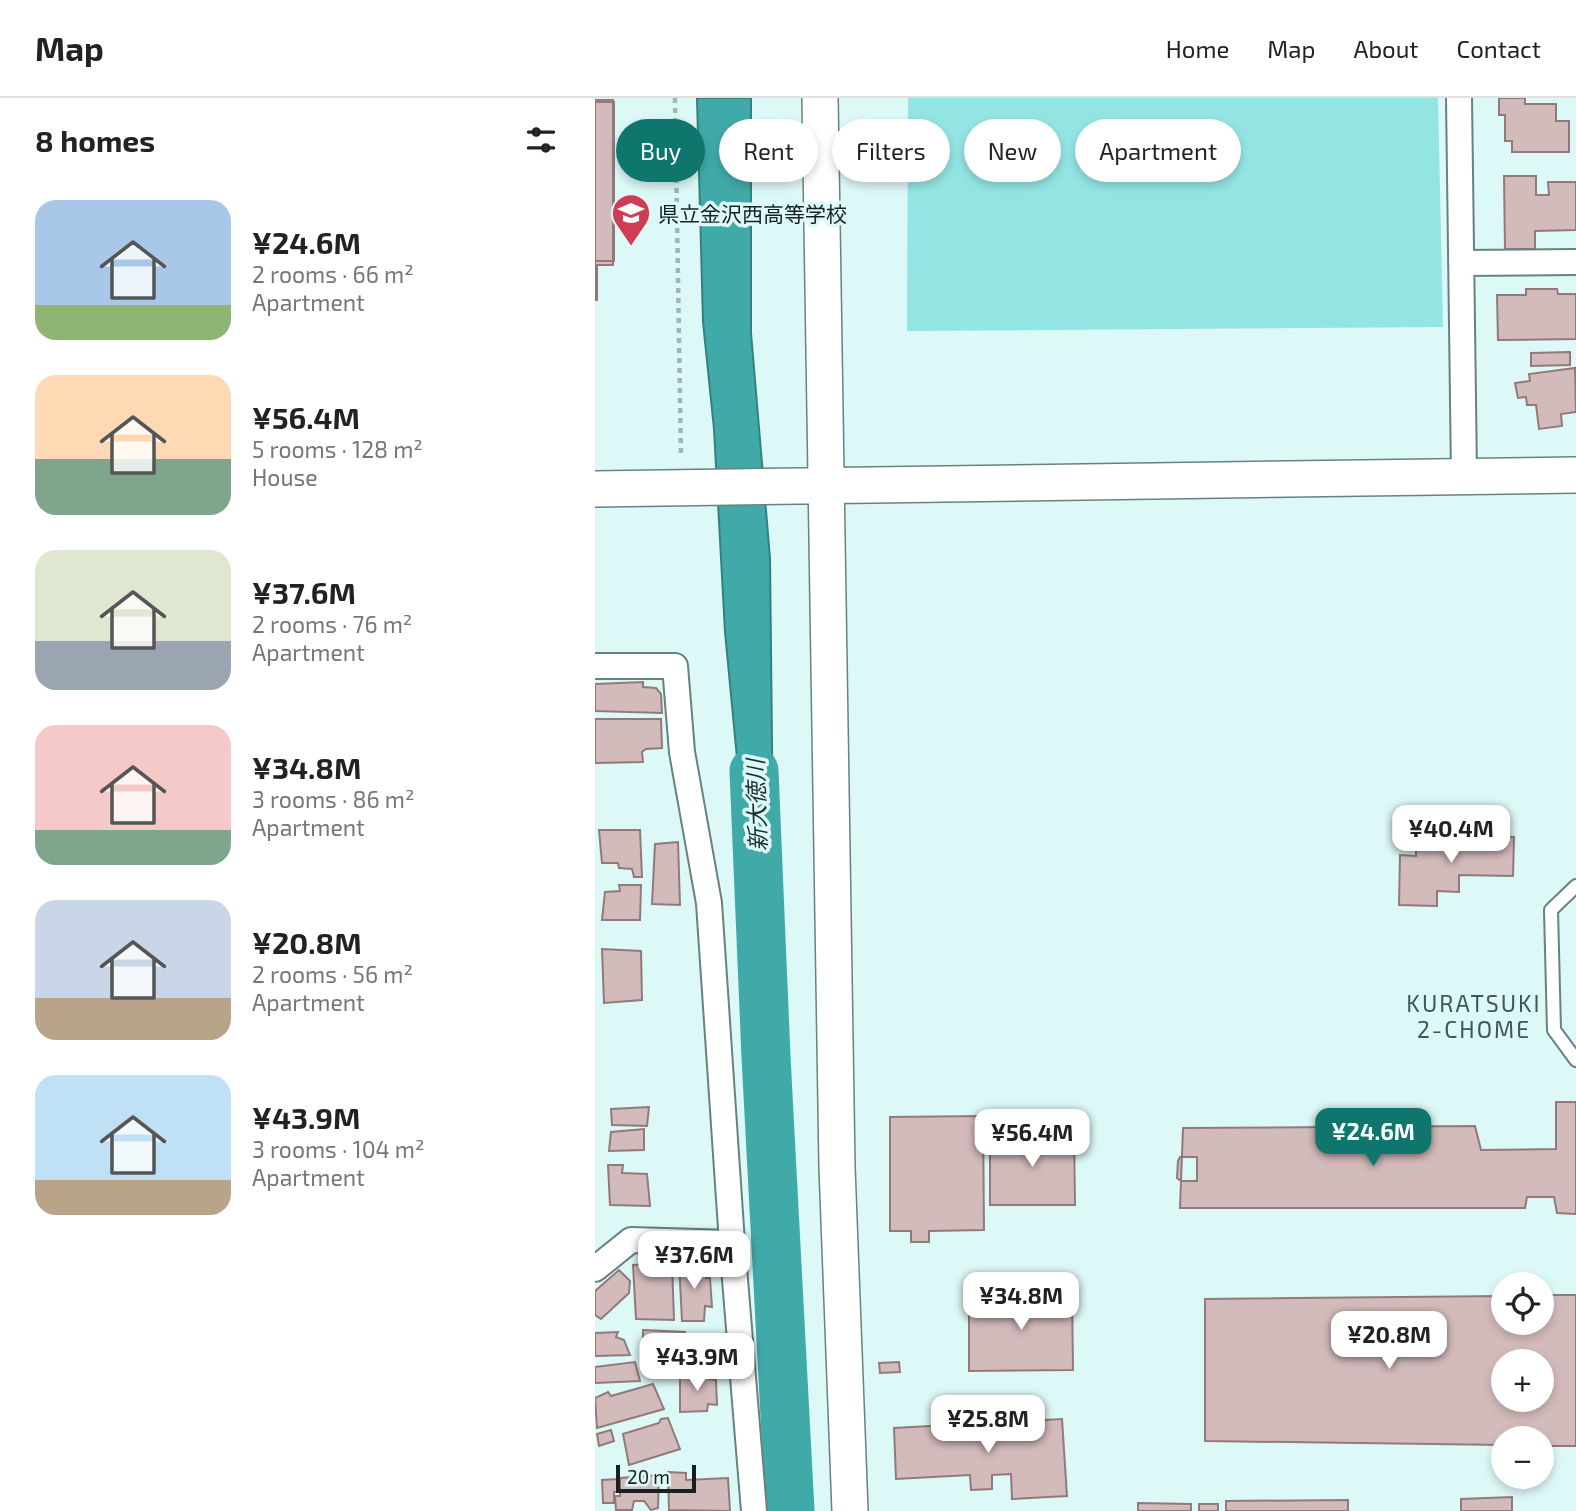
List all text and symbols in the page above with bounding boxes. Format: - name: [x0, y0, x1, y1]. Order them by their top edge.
- text: Map: [35, 28, 104, 68]
- text: Home: [1166, 34, 1229, 63]
- text: Map: [1267, 34, 1315, 63]
- text: About: [1353, 34, 1419, 63]
- text: Contact: [1457, 34, 1541, 63]
- chip: Buy: [616, 119, 705, 182]
- chip: Rent: [719, 119, 818, 182]
- chip: Filters: [832, 119, 950, 182]
- chip: New: [964, 119, 1061, 182]
- chip: Apartment: [1075, 119, 1241, 182]
- icon: filters: [522, 121, 560, 159]
- text: 8 homes: [35, 122, 155, 158]
- school or university icon: 県立金沢西高等学校: [610, 192, 652, 247]
- place label: 県立金沢西高等学校: [658, 201, 847, 226]
- text: ¥24.6M: [252, 224, 361, 260]
- icon: home: [91, 228, 175, 312]
- text: 2 rooms · 66 m²: [252, 260, 414, 288]
- text: Apartment: [252, 288, 365, 316]
- text: ¥56.4M: [252, 399, 360, 435]
- icon: home: [91, 403, 175, 487]
- text: 5 rooms · 128 m²: [252, 435, 423, 463]
- text: House: [252, 463, 318, 491]
- text: ¥37.6M: [252, 574, 356, 610]
- icon: home: [91, 578, 175, 662]
- text: 2 rooms · 76 m²: [252, 610, 412, 638]
- text: Apartment: [252, 638, 365, 666]
- text: ¥34.8M: [252, 749, 362, 785]
- icon: home: [91, 753, 175, 837]
- water label: 新大徳川: [740, 756, 772, 851]
- text: 3 rooms · 86 m²: [252, 785, 414, 813]
- pin: ¥40.4M: [1394, 806, 1508, 865]
- text: Apartment: [252, 813, 365, 841]
- text: ¥40.4M: [1408, 814, 1494, 842]
- text: ¥20.8M: [252, 924, 362, 960]
- icon: home: [91, 928, 175, 1012]
- text: 2 rooms · 56 m²: [252, 960, 413, 988]
- text: Apartment: [252, 988, 365, 1016]
- district label: KURATSUKI 2-CHOME: [1406, 989, 1542, 1043]
- text: ¥43.9M: [252, 1099, 361, 1135]
- icon: home: [91, 1103, 175, 1187]
- pin: ¥24.6M: [1316, 1108, 1430, 1168]
- pin: ¥56.4M: [975, 1110, 1089, 1169]
- text: ¥24.6M: [1331, 1117, 1415, 1145]
- text: ¥56.4M: [991, 1118, 1073, 1146]
- text: 3 rooms · 104 m²: [252, 1135, 424, 1163]
- text: Apartment: [252, 1163, 365, 1191]
- pin: ¥37.6M: [637, 1232, 751, 1291]
- text: ¥37.6M: [654, 1240, 734, 1268]
- pin: ¥34.8M: [964, 1272, 1078, 1332]
- map controls: [1491, 1272, 1554, 1489]
- button: locate: [1491, 1272, 1554, 1335]
- text: ¥34.8M: [979, 1281, 1063, 1309]
- pin: ¥20.8M: [1332, 1312, 1446, 1371]
- text: ¥20.8M: [1347, 1320, 1431, 1348]
- pin: ¥43.9M: [640, 1334, 754, 1393]
- text: ¥43.9M: [655, 1342, 739, 1370]
- button: +: [1491, 1349, 1554, 1412]
- pin: ¥25.8M: [931, 1396, 1045, 1455]
- text: ¥25.8M: [947, 1404, 1029, 1432]
- button: −: [1491, 1426, 1554, 1489]
- scale bar: [616, 1462, 697, 1494]
- text: 20 m: [627, 1465, 670, 1488]

